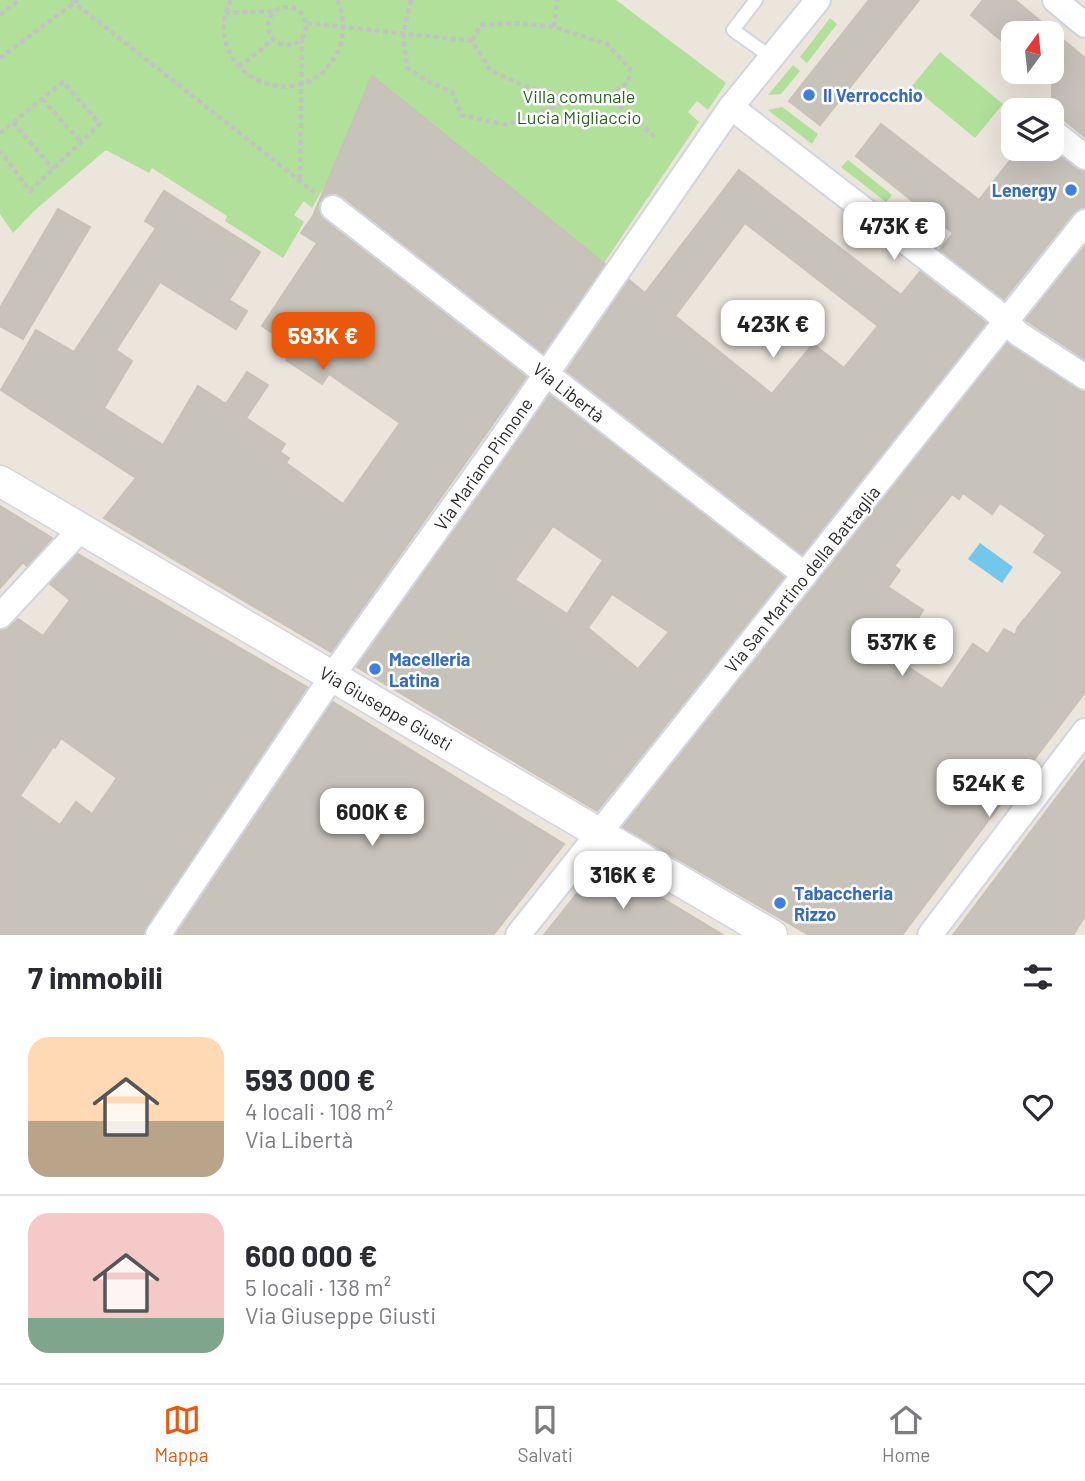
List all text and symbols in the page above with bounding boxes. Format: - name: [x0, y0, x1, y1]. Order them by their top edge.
- north arrow: [1001, 21, 1064, 84]
- map controls: [1001, 21, 1064, 161]
- place label: Il Verrocchio: [823, 84, 923, 106]
- park label: Villa comunale Lucia Migliaccio: [517, 85, 641, 128]
- marker: Il Verrocchio: [801, 87, 817, 103]
- button: layers: [1001, 98, 1064, 161]
- place label: Lenergy: [992, 179, 1057, 201]
- marker: Lenergy: [1063, 182, 1079, 198]
- pin: 473K €: [837, 202, 951, 262]
- text: 473K €: [859, 211, 929, 239]
- pin: 423K €: [716, 300, 830, 360]
- text: 423K €: [737, 309, 809, 337]
- pin: 593K €: [266, 312, 380, 372]
- text: 593K €: [288, 321, 358, 349]
- street label: Via Libertà: [529, 357, 609, 427]
- street label: Via Mariano Pinnone: [429, 393, 537, 535]
- street label: Via San Martino della Battaglia: [720, 481, 884, 677]
- pin: 537K €: [845, 618, 959, 678]
- text: 537K €: [867, 627, 937, 655]
- place label: Macelleria Latina: [389, 648, 470, 691]
- street label: Via Giuseppe Giusti: [316, 661, 456, 755]
- marker: Macelleria Latina: [367, 661, 383, 677]
- pin: 524K €: [932, 760, 1046, 819]
- text: 524K €: [953, 768, 1025, 796]
- pin: 600K €: [315, 788, 429, 848]
- text: 600K €: [336, 797, 408, 825]
- pin: 316K €: [566, 852, 680, 911]
- text: 316K €: [590, 860, 656, 888]
- place label: Tabaccheria Rizzo: [794, 882, 893, 925]
- marker: Tabaccheria Rizzo: [772, 895, 788, 911]
- icon: filters: [1019, 958, 1057, 996]
- text: 7 immobili: [28, 959, 163, 995]
- text: 593 000 €: [245, 1061, 376, 1097]
- icon: home: [84, 1065, 168, 1149]
- icon: heart: [1019, 1088, 1057, 1126]
- text: 4 locali · 108 m²: [245, 1097, 393, 1125]
- text: Via Libertà: [245, 1125, 353, 1153]
- text: 600 000 €: [245, 1237, 378, 1273]
- icon: home: [84, 1241, 168, 1325]
- icon: heart: [1019, 1264, 1057, 1302]
- text: 5 locali · 138 m²: [245, 1273, 391, 1301]
- text: Via Giuseppe Giusti: [245, 1301, 436, 1329]
- tab: Mappa: [155, 1401, 209, 1466]
- tab: Salvati: [518, 1401, 573, 1466]
- tab: Home: [882, 1401, 930, 1466]

